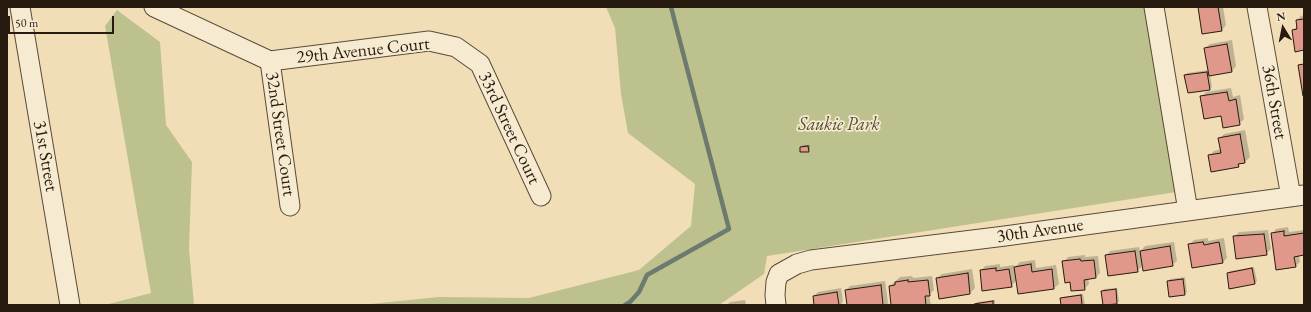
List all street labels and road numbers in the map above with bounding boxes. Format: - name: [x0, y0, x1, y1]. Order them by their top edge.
- street label: 29th Avenue Court: [295, 33, 431, 69]
- street label: 36th Street: [1257, 63, 1291, 141]
- street label: 33rd Street Court: [473, 68, 545, 188]
- street label: 32nd Street Court: [261, 70, 299, 198]
- street label: 31st Street: [28, 119, 62, 193]
- street label: 30th Avenue: [995, 214, 1085, 248]

